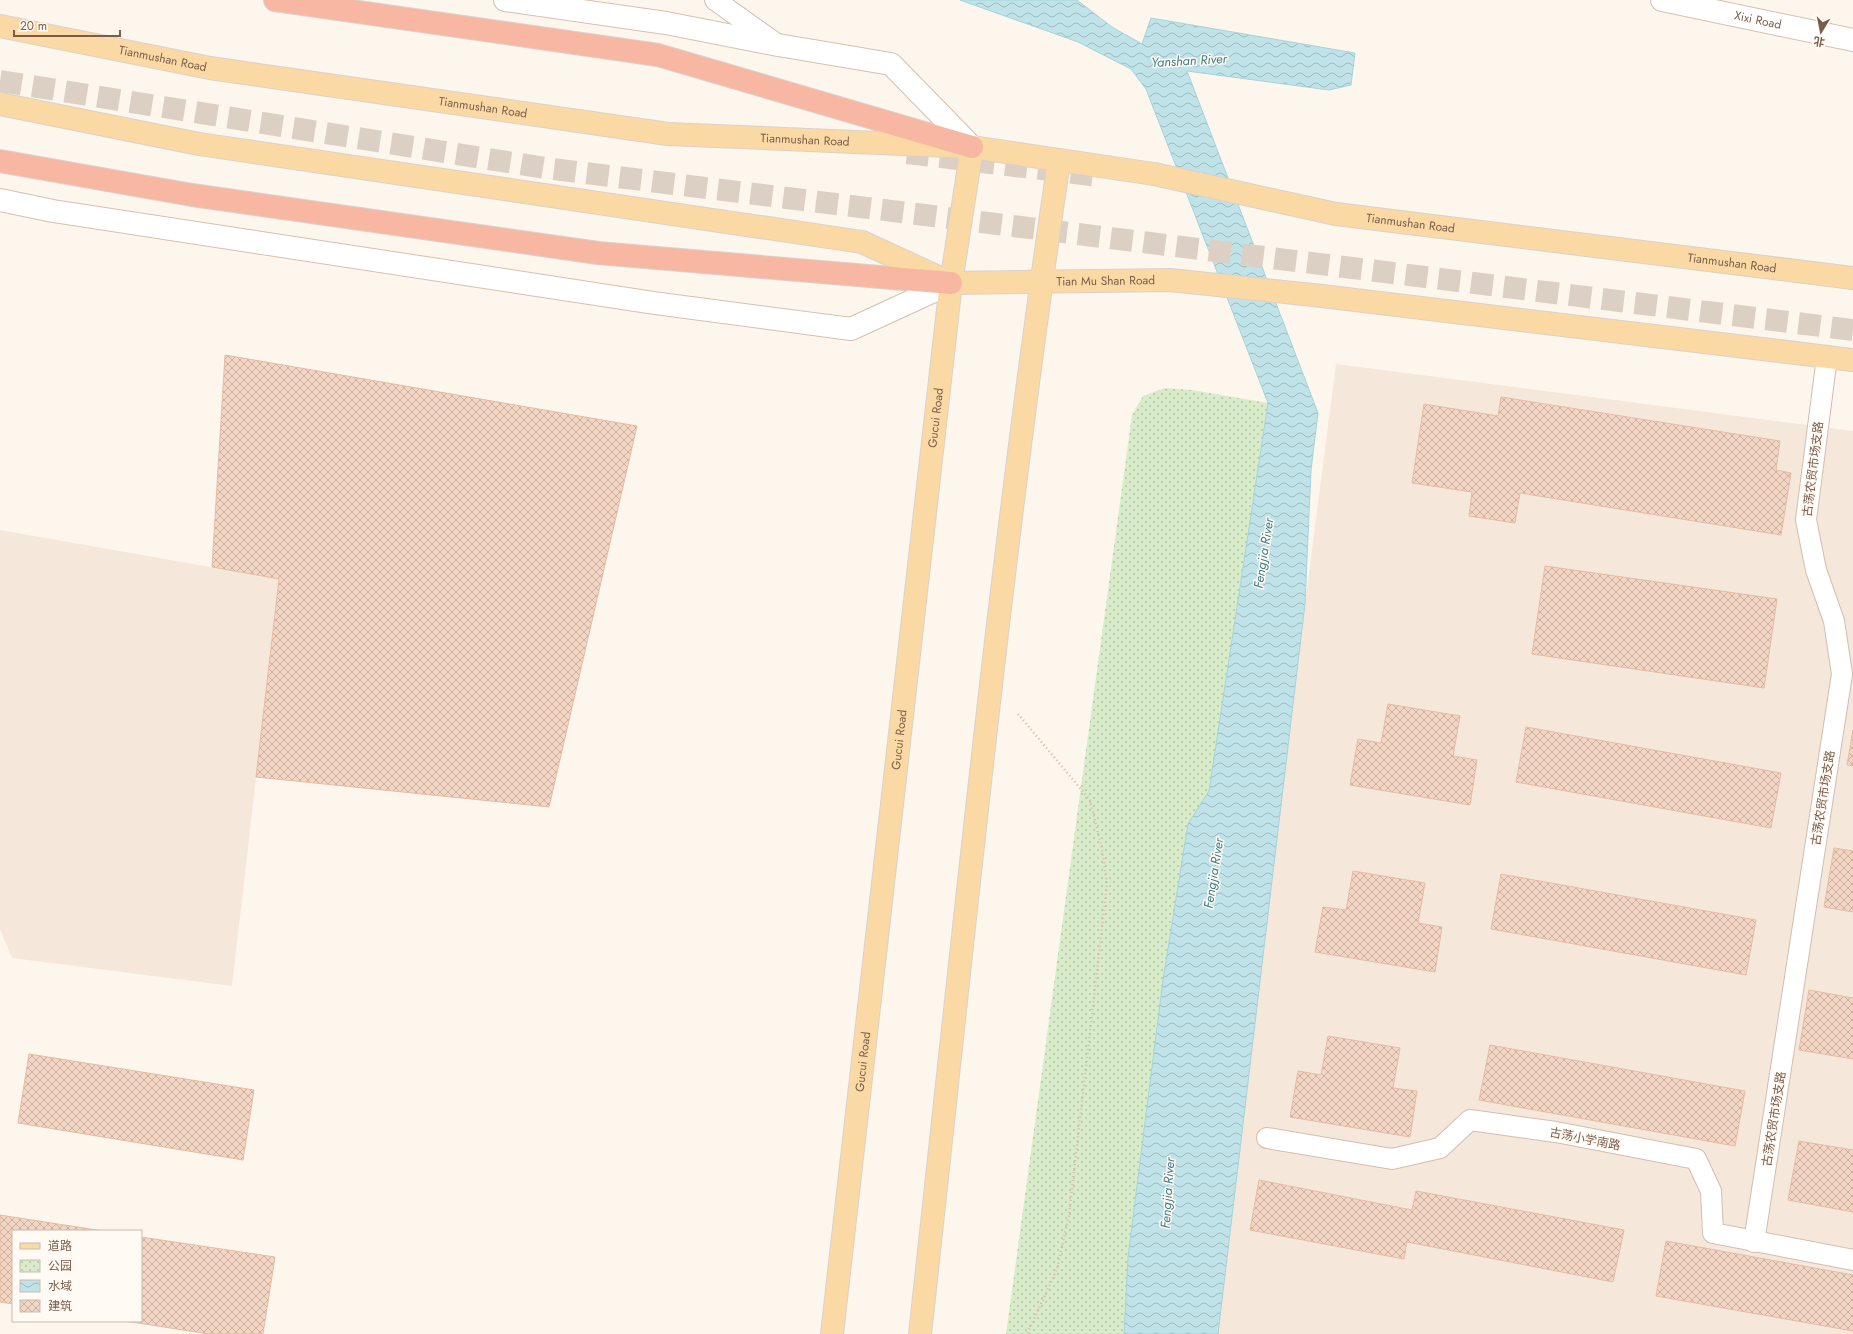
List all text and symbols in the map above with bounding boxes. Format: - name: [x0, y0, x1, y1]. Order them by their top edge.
- street label: Xixi Road: [1733, 6, 1783, 34]
- scale bar: [14, 12, 120, 38]
- north arrow: [1801, 12, 1841, 52]
- text: 20 m: [20, 17, 47, 35]
- text: 北: [1812, 33, 1826, 51]
- street label: Tianmushan Road: [117, 41, 208, 76]
- water label: Yanshan River: [1151, 49, 1228, 72]
- street label: Tianmushan Road: [438, 92, 528, 123]
- street label: Tianmushan Road: [760, 129, 850, 151]
- street label: Tianmushan Road: [1365, 209, 1456, 238]
- street label: Tianmushan Road: [1687, 249, 1777, 277]
- street label: Tian Mu Shan Road: [1056, 271, 1155, 291]
- street label: Gucui Road: [923, 387, 948, 449]
- street label: 古荡农贸市场支路: [1798, 420, 1828, 518]
- water label: Fengjia River: [1249, 516, 1279, 590]
- street label: Gucui Road: [887, 709, 912, 771]
- street label: 古荡农贸市场支路: [1807, 749, 1839, 847]
- water label: Fengjia River: [1199, 836, 1229, 910]
- street label: Gucui Road: [850, 1031, 875, 1093]
- street label: 古荡农贸市场支路: [1758, 1070, 1790, 1168]
- street label: 古荡小学南路: [1548, 1123, 1622, 1155]
- water label: Fengjia River: [1156, 1156, 1180, 1229]
- legend: [12, 1230, 142, 1322]
- text: 道路: [48, 1237, 72, 1255]
- text: 公园: [48, 1257, 72, 1275]
- text: 水域: [48, 1277, 72, 1295]
- text: 建筑: [48, 1297, 72, 1315]

